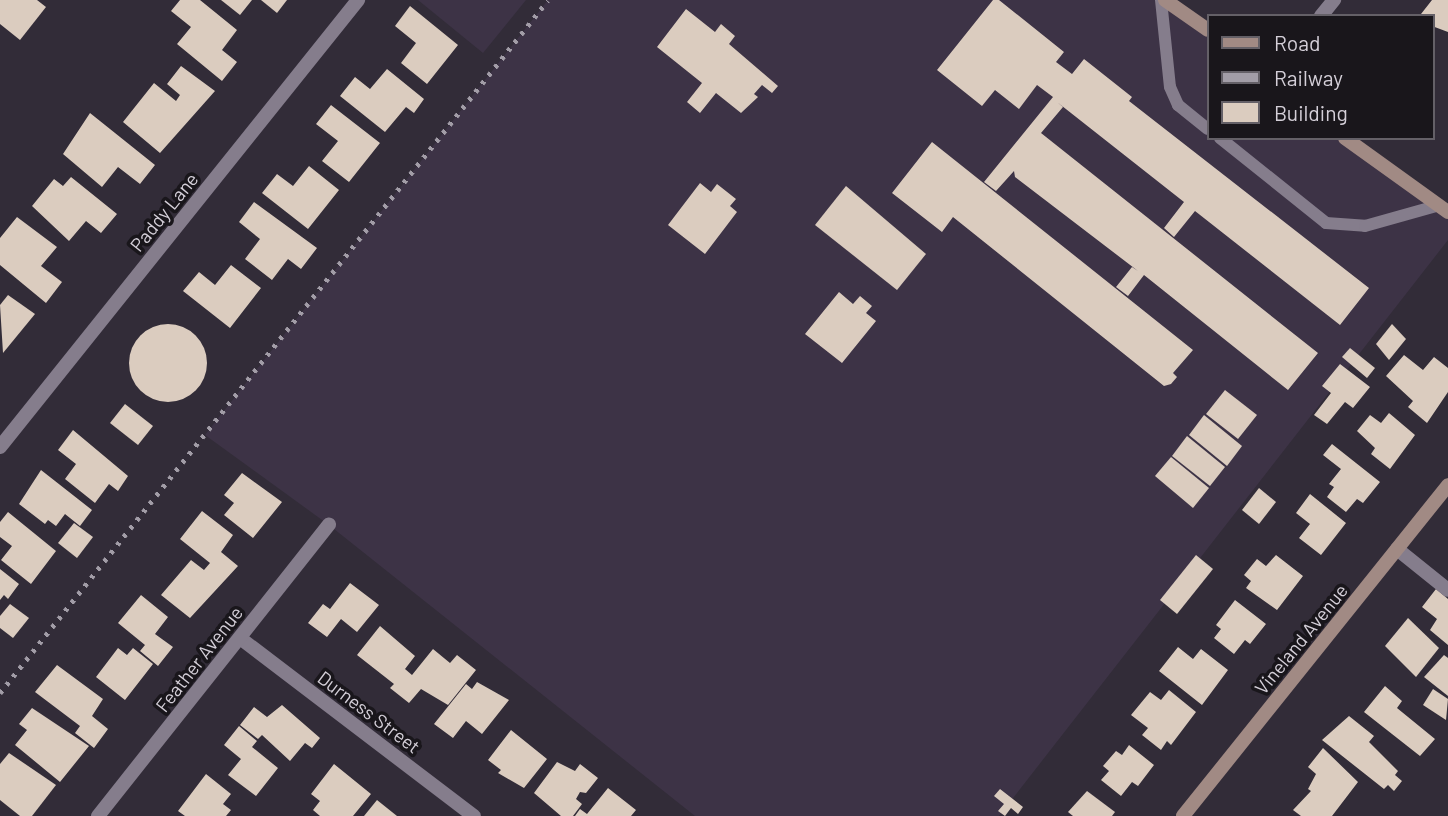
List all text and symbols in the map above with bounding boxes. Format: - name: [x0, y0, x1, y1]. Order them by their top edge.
- legend: [1206, 14, 1434, 140]
- text: Road: [1274, 30, 1320, 55]
- text: Railway: [1274, 65, 1343, 90]
- text: Building: [1274, 100, 1348, 125]
- street label: Paddy Lane: [125, 168, 203, 256]
- street label: Vineland Avenue: [1250, 579, 1352, 699]
- street label: Feather Avenue: [151, 602, 247, 716]
- street label: Durness Street: [313, 666, 425, 758]

